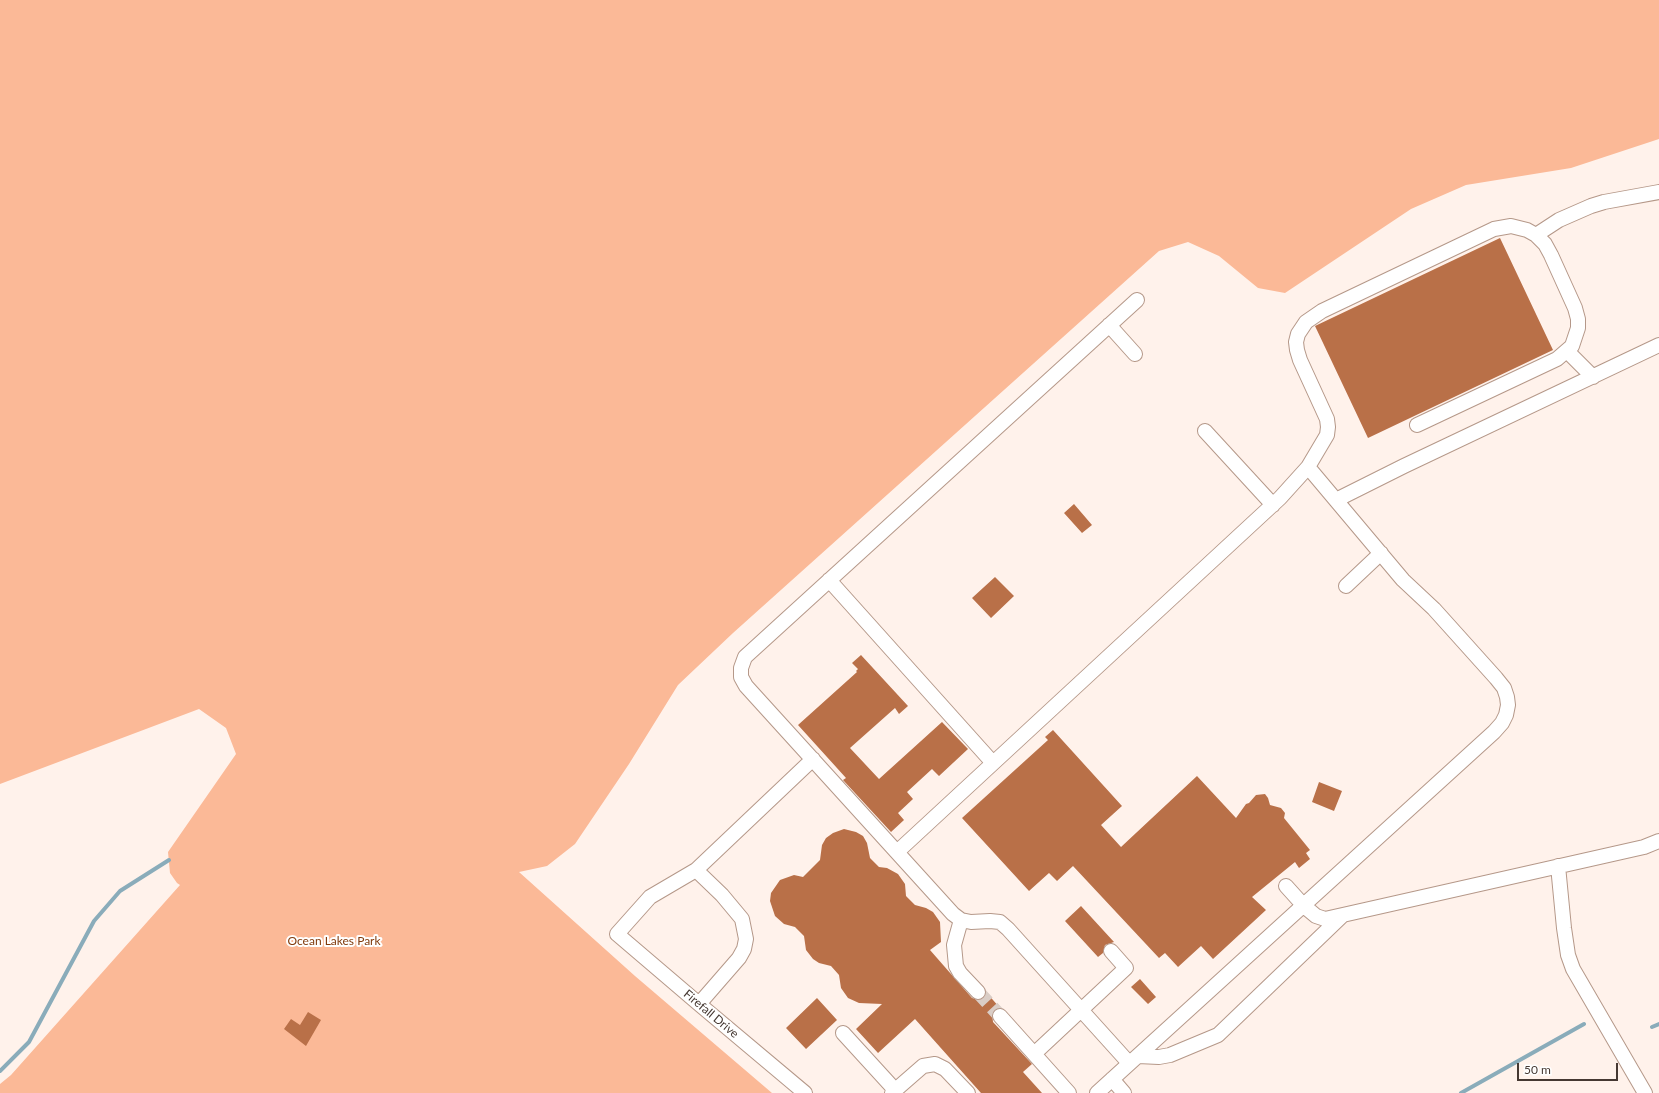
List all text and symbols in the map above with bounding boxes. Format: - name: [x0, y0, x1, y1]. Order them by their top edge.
- park label: Ocean Lakes Park: [287, 934, 381, 948]
- street label: Firefall Drive: [681, 987, 741, 1041]
- scale bar: [1519, 1055, 1620, 1081]
- text: 50 m: [1524, 1062, 1551, 1077]

